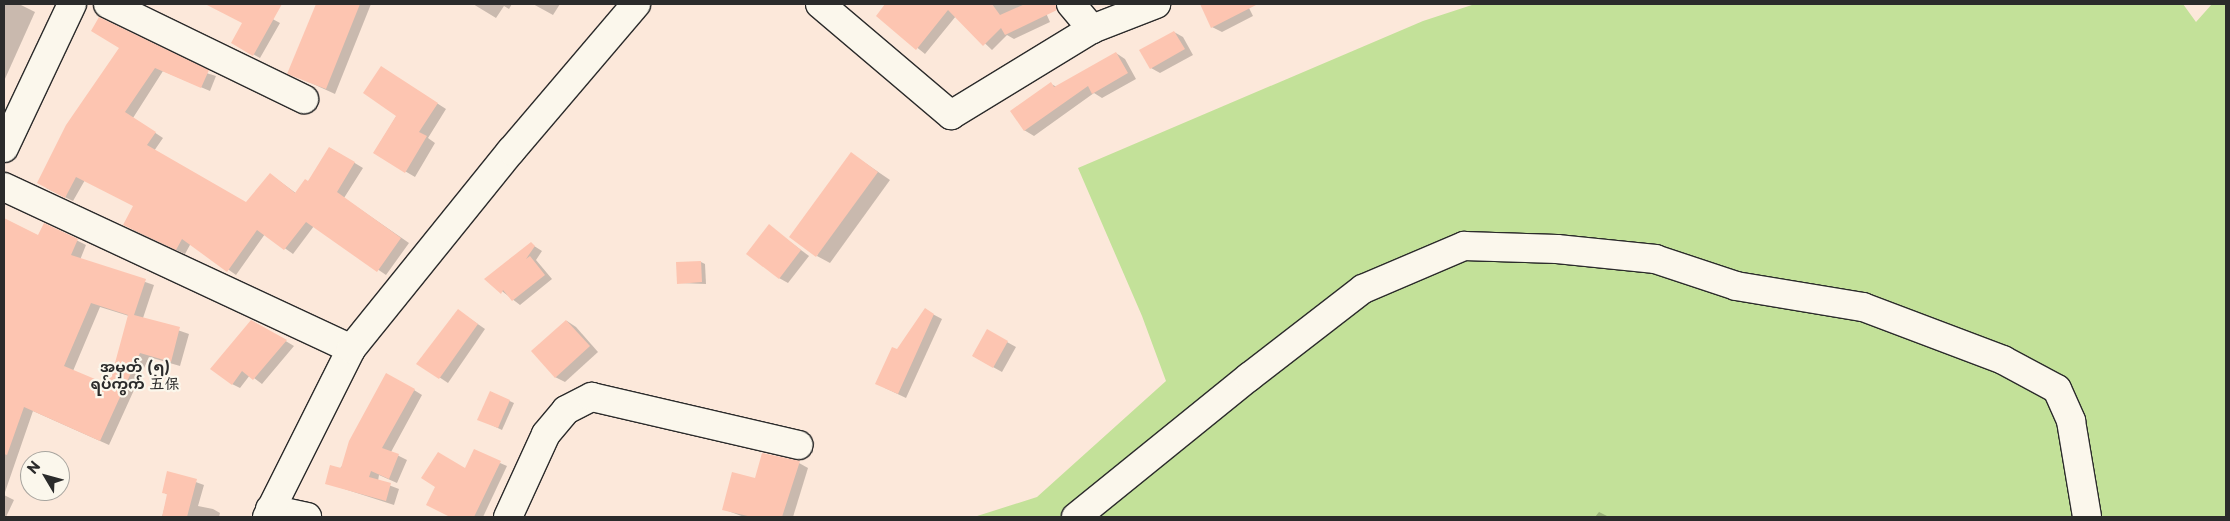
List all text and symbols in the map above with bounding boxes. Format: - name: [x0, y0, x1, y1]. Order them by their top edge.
- district label: အမှတ် (၅) ရပ်ကွက် 五保: [90, 356, 180, 391]
- north arrow: [20, 451, 70, 501]
- text: N: [22, 457, 45, 478]

